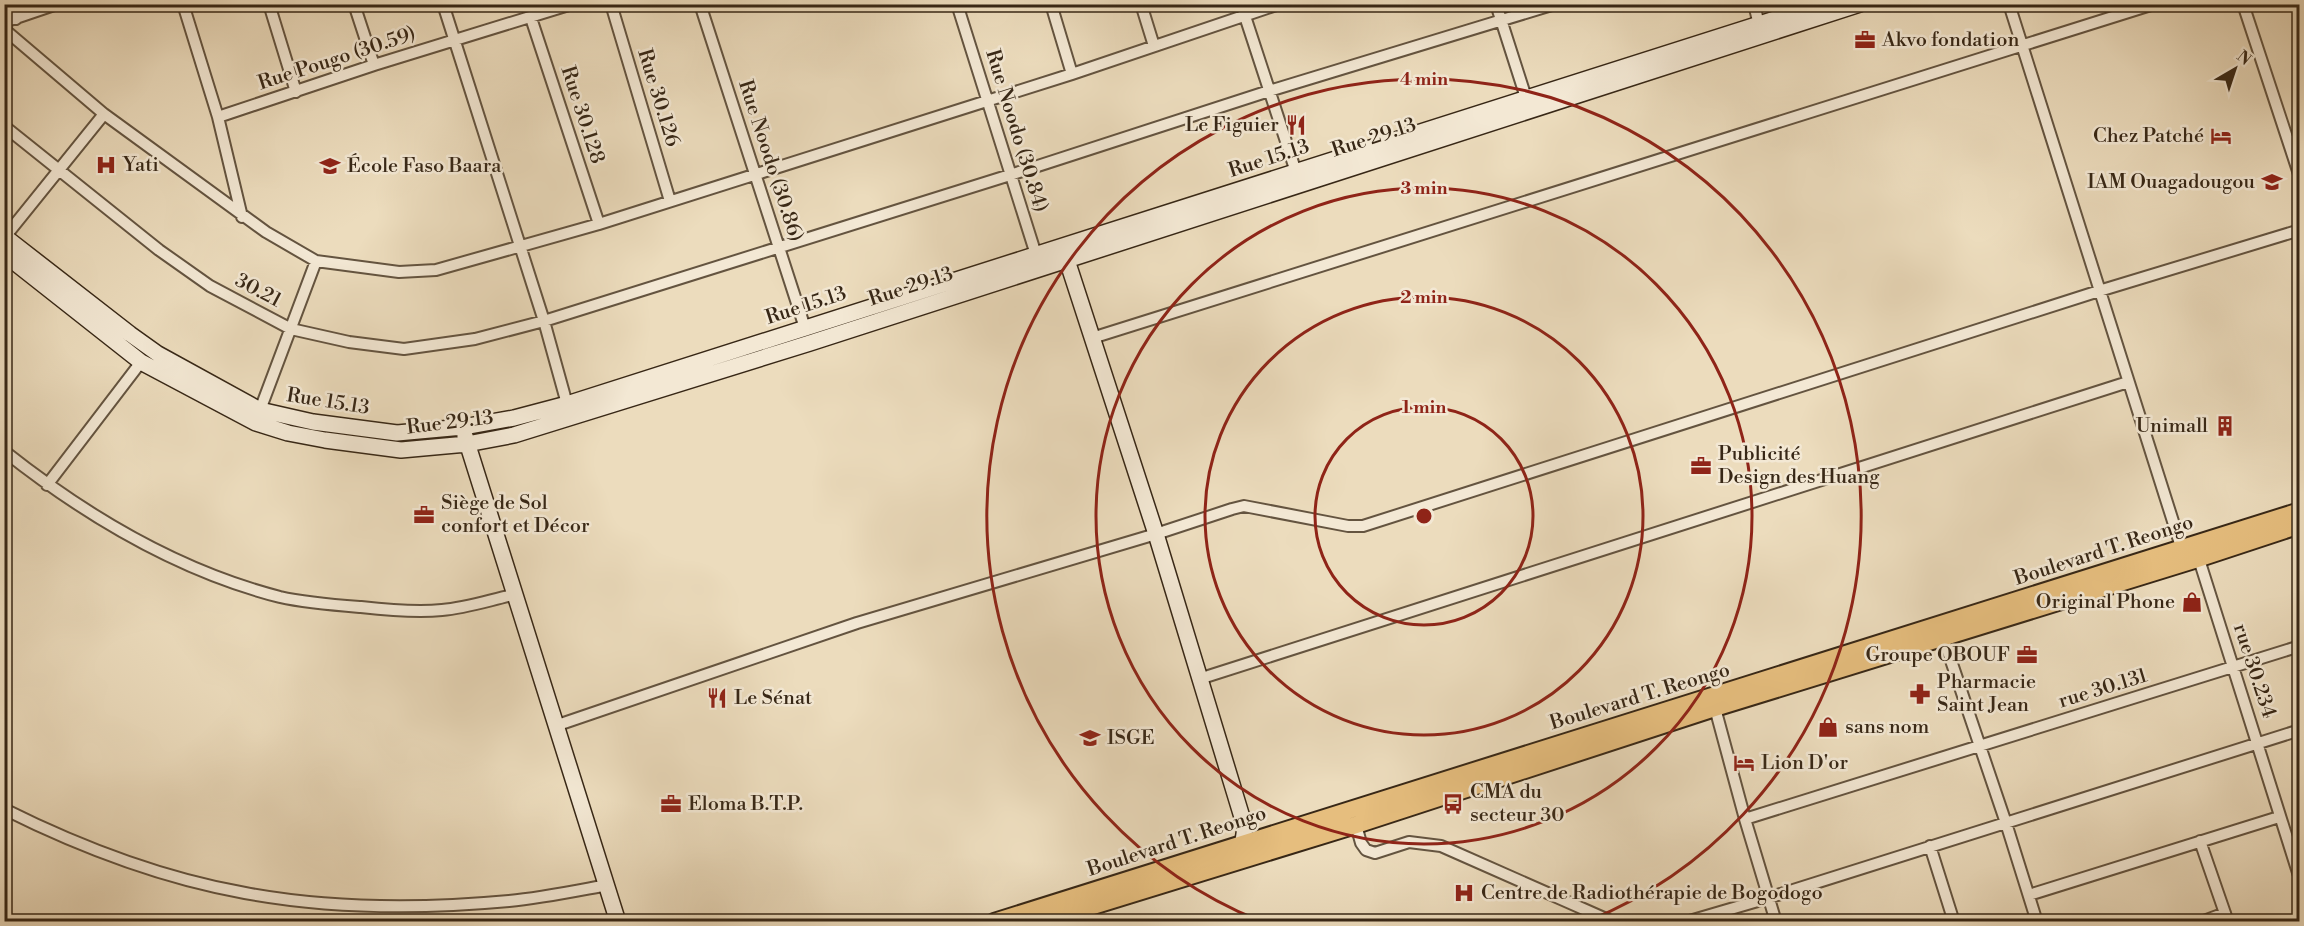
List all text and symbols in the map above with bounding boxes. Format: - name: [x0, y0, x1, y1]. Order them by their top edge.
- street label: Rue Pougo (30.59): [255, 22, 419, 96]
- office icon: Akvo fondation: [1853, 28, 1877, 52]
- place label: Akvo fondation: [1881, 28, 2019, 53]
- north arrow: [2205, 39, 2265, 99]
- street label: Rue 30.126: [631, 46, 685, 150]
- text: N: [2233, 46, 2255, 70]
- street label: Rue Noodo (30.84): [979, 47, 1053, 215]
- street label: Rue 30.128: [554, 63, 610, 167]
- text: 4 min: [1400, 68, 1448, 91]
- street label: Rue Noodo (30.86): [732, 77, 808, 245]
- place label: Le Figuier: [1185, 113, 1279, 138]
- restaurant icon: Le Figuier: [1284, 113, 1308, 137]
- street label: Rue 29.13: [1329, 113, 1419, 163]
- place label: Chez Patché: [2093, 124, 2204, 149]
- hotel icon: Chez Patché: [2209, 124, 2233, 148]
- street label: Rue 15.13: [1225, 134, 1313, 184]
- hospital icon: Yati: [94, 153, 118, 177]
- place label: Yati: [122, 153, 159, 178]
- place label: École Faso Baara: [347, 153, 502, 179]
- school or university icon: École Faso Baara: [318, 154, 342, 178]
- place label: IAM Ouagadougou: [2087, 170, 2256, 195]
- school or university icon: IAM Ouagadougou: [2260, 170, 2284, 194]
- text: 3 min: [1401, 177, 1447, 200]
- street label: Rue 29.13: [866, 262, 956, 312]
- street label: 30.21: [230, 268, 286, 314]
- street label: Rue 15.13: [762, 281, 850, 331]
- text: 2 min: [1400, 286, 1448, 309]
- street label: Rue 15.13: [285, 383, 371, 421]
- text: 1 min: [1402, 396, 1446, 419]
- street label: Rue 29.13: [405, 405, 495, 441]
- place label: Unimall: [2136, 414, 2208, 439]
- building icon: Unimall: [2213, 414, 2237, 438]
- place label: Publicité Design des Huang: [1718, 442, 1880, 490]
- office icon: Publicité Design des Huang: [1689, 454, 1713, 478]
- place label: Siège de Sol confort et Décor: [441, 491, 590, 539]
- office icon: Siège de Sol confort et Décor: [412, 503, 436, 527]
- centre of rings: [1414, 506, 1434, 526]
- street label: Boulevard T. Reongo: [2010, 510, 2197, 592]
- place label: Original Phone: [2036, 590, 2175, 615]
- shop icon: Original Phone: [2180, 590, 2204, 614]
- street label: rue 30.234: [2227, 620, 2281, 722]
- place label: Groupe OBOUF: [1865, 643, 2010, 668]
- office icon: Groupe OBOUF: [2015, 643, 2039, 667]
- street label: Boulevard T. Reongo: [1546, 658, 1733, 737]
- street label: rue 30.131: [2055, 664, 2151, 714]
- place label: Pharmacie Saint Jean: [1937, 670, 2036, 718]
- pharmacy icon: Pharmacie Saint Jean: [1908, 682, 1932, 706]
- restaurant icon: Le Sénat: [705, 686, 729, 710]
- place label: Le Sénat: [734, 686, 812, 711]
- shop icon: sans nom: [1816, 715, 1840, 739]
- place label: sans nom: [1845, 715, 1930, 740]
- school or university icon: ISGE: [1078, 726, 1102, 750]
- place label: ISGE: [1107, 726, 1155, 751]
- hotel icon: Lion D'or: [1732, 751, 1756, 775]
- place label: Lion D'or: [1761, 751, 1848, 776]
- place label: CMA du secteur 30: [1470, 780, 1564, 828]
- office icon: Eloma B.T.P.: [659, 792, 683, 816]
- place label: Eloma B.T.P.: [688, 792, 803, 817]
- bus stop icon: CMA du secteur 30: [1441, 792, 1465, 816]
- street label: Boulevard T. Reongo: [1083, 801, 1270, 883]
- hospital icon: Centre de Radiothérapie de Bogodogo: [1452, 881, 1476, 905]
- place label: Centre de Radiothérapie de Bogodogo: [1481, 881, 1823, 906]

